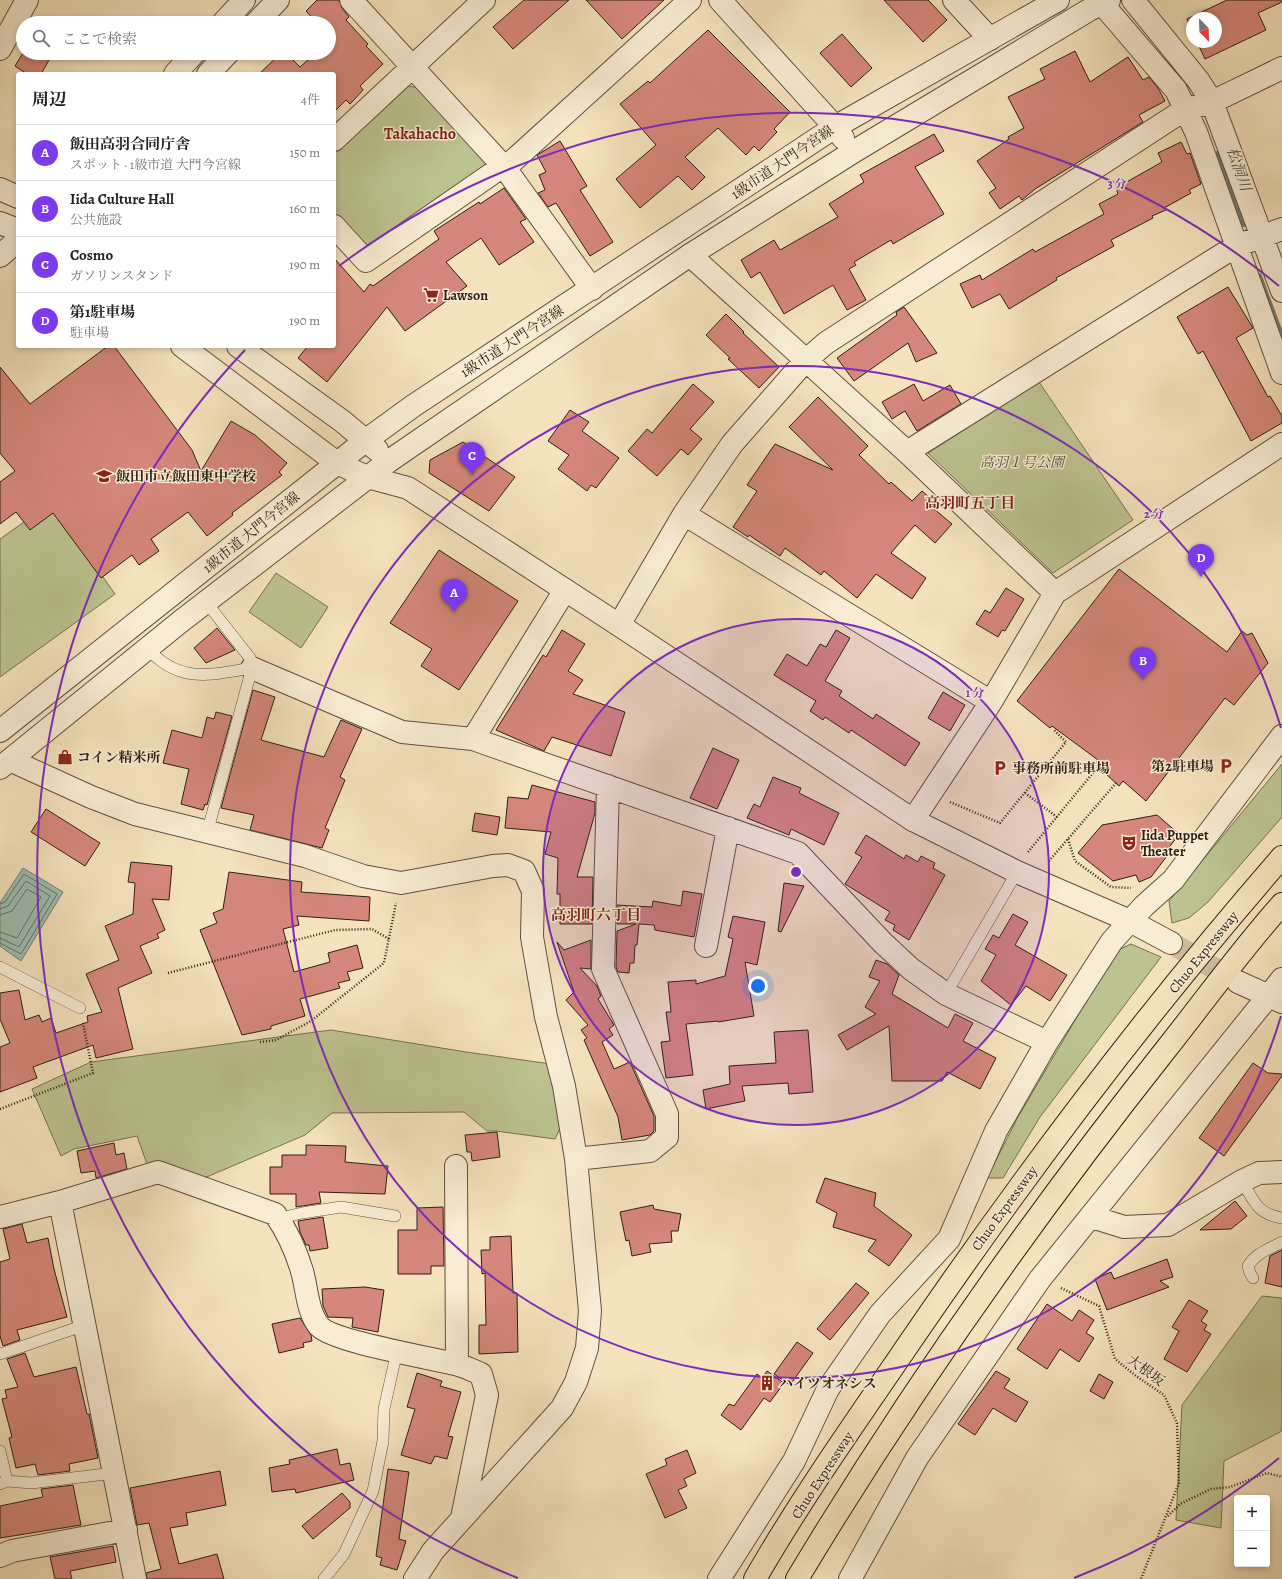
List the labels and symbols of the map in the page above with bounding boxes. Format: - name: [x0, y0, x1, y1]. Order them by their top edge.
- north arrow: [1186, 12, 1222, 48]
- street label: 1級市道 大門今宮線: [727, 121, 837, 204]
- district label: Takahacho: [384, 123, 456, 145]
- water label: 松洞川: [1222, 144, 1256, 195]
- text: 3 分: [1107, 176, 1127, 192]
- supermarket icon: Lawson: [422, 286, 440, 304]
- place label: Lawson: [443, 286, 488, 305]
- street label: 1級市道 大門今宮線: [457, 301, 568, 382]
- pin: C: [459, 442, 485, 475]
- park label: 高羽１号公園: [980, 453, 1066, 472]
- school or university icon: 飯田市立飯田東中学校: [95, 467, 113, 485]
- place label: 飯田市立飯田東中学校: [116, 467, 256, 486]
- street label: 1級市道 大門今宮線: [199, 487, 304, 577]
- district label: 高羽町五丁目: [925, 493, 1015, 513]
- text: 2 分: [1144, 506, 1164, 522]
- pin: D: [1188, 544, 1214, 577]
- pin: A: [441, 579, 467, 612]
- pin: B: [1130, 647, 1156, 680]
- text: 1 分: [966, 685, 984, 701]
- shop icon: コイン精米所: [56, 748, 74, 766]
- place label: コイン精米所: [77, 748, 161, 767]
- place label: 第2駐車場: [1151, 757, 1214, 776]
- parking icon: 第2駐車場: [1217, 757, 1235, 775]
- parking icon: 事務所前駐車場: [991, 759, 1009, 777]
- place label: 事務所前駐車場: [1012, 759, 1110, 778]
- place label: Iida Puppet Theater: [1141, 826, 1209, 861]
- theatre icon: Iida Puppet Theater: [1120, 834, 1138, 852]
- centre of rings: [789, 865, 803, 879]
- district label: 高羽町六丁目: [551, 905, 641, 925]
- street label: Chuo Expressway: [1164, 907, 1243, 997]
- your location: [748, 976, 768, 996]
- street label: Chuo Expressway: [967, 1161, 1042, 1255]
- street label: 大根坂: [1123, 1350, 1168, 1390]
- building icon: ハイツオネシス: [758, 1374, 776, 1392]
- place label: ハイツオネシス: [779, 1374, 876, 1393]
- street label: Chuo Expressway: [787, 1427, 858, 1523]

